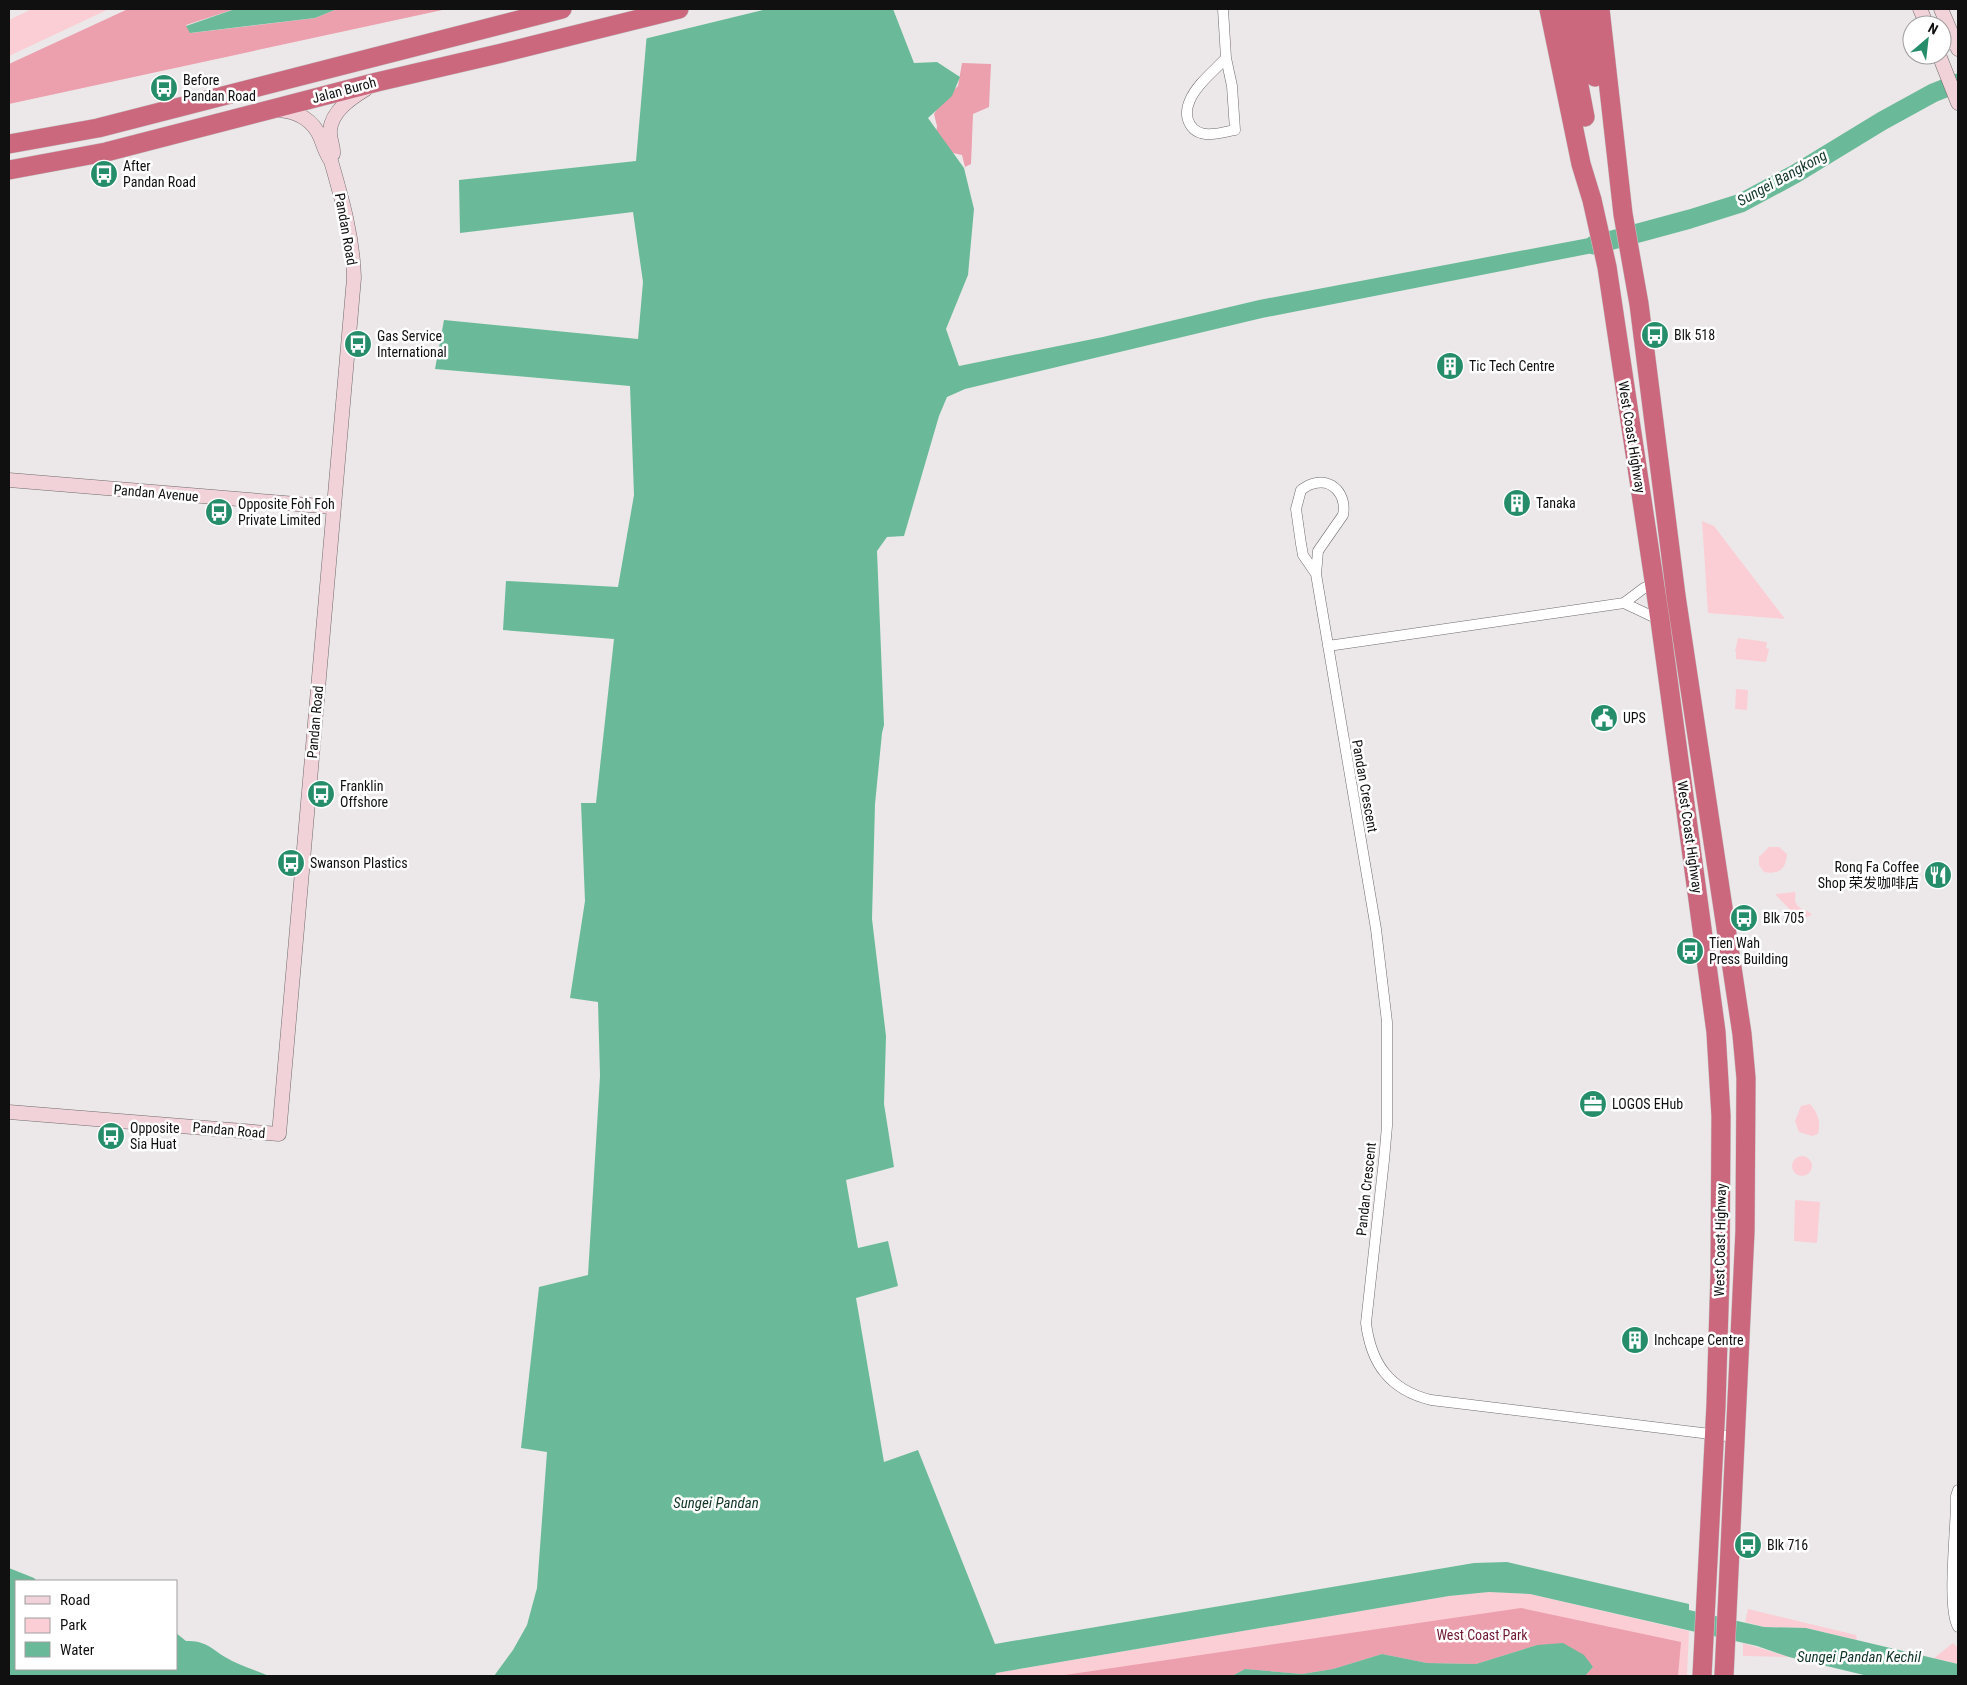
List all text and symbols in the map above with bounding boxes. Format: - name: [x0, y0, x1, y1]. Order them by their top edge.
- north arrow: [1902, 15, 1952, 65]
- text: N: [1926, 19, 1941, 38]
- place label: Before Pandan Road: [183, 72, 256, 104]
- bus stop icon: Before Pandan Road: [149, 73, 179, 103]
- street label: Jalan Buroh: [310, 74, 378, 106]
- water label: Sungei Bangkong: [1734, 146, 1830, 210]
- place label: After Pandan Road: [123, 158, 196, 190]
- bus stop icon: After Pandan Road: [89, 159, 119, 189]
- street label: Pandan Road: [332, 192, 360, 266]
- bus stop icon: Blk 518: [1640, 320, 1670, 350]
- place label: Blk 518: [1674, 327, 1715, 343]
- place label: Gas Service International: [377, 328, 447, 360]
- bus stop icon: Gas Service International: [343, 329, 373, 359]
- building icon: Tic Tech Centre: [1435, 351, 1465, 381]
- place label: Tic Tech Centre: [1469, 358, 1555, 374]
- street label: West Coast Highway: [1615, 380, 1649, 494]
- street label: Pandan Avenue: [113, 481, 200, 505]
- building icon: Tanaka: [1502, 488, 1532, 518]
- place label: Tanaka: [1536, 495, 1576, 511]
- place label: Opposite Foh Foh Private Limited: [238, 496, 335, 528]
- bus stop icon: Opposite Foh Foh Private Limited: [204, 497, 234, 527]
- street label: Pandan Road: [304, 685, 326, 759]
- public building icon: UPS: [1589, 703, 1619, 733]
- place label: UPS: [1623, 710, 1646, 726]
- street label: Pandan Crescent: [1349, 738, 1381, 834]
- place label: Franklin Offshore: [340, 778, 389, 810]
- bus stop icon: Franklin Offshore: [306, 779, 336, 809]
- street label: West Coast Highway: [1674, 780, 1706, 894]
- bus stop icon: Swanson Plastics: [276, 848, 306, 878]
- place label: Swanson Plastics: [310, 855, 408, 871]
- place label: Rong Fa Coffee Shop 荣发咖啡店: [1818, 859, 1919, 891]
- restaurant icon: Rong Fa Coffee Shop 荣发咖啡店: [1923, 860, 1953, 890]
- bus stop icon: Blk 705: [1729, 903, 1759, 933]
- place label: Blk 705: [1763, 910, 1804, 926]
- place label: Tien Wah Press Building: [1709, 935, 1788, 967]
- bus stop icon: Tien Wah Press Building: [1675, 936, 1705, 966]
- office icon: LOGOS EHub: [1578, 1089, 1608, 1119]
- place label: LOGOS EHub: [1612, 1096, 1683, 1112]
- street label: Pandan Road: [192, 1119, 266, 1141]
- place label: Opposite Sia Huat: [130, 1120, 180, 1152]
- bus stop icon: Opposite Sia Huat: [96, 1121, 126, 1151]
- street label: Pandan Crescent: [1353, 1142, 1379, 1236]
- street label: West Coast Highway: [1711, 1183, 1729, 1297]
- building icon: Inchcape Centre: [1620, 1325, 1650, 1355]
- place label: Inchcape Centre: [1654, 1332, 1744, 1348]
- water label: Sungei Pandan: [673, 1494, 759, 1512]
- bus stop icon: Blk 716: [1733, 1530, 1763, 1560]
- place label: Blk 716: [1767, 1537, 1808, 1553]
- legend: [15, 1580, 178, 1670]
- text: Road: [60, 1591, 90, 1609]
- text: Park: [60, 1616, 87, 1634]
- park label: West Coast Park: [1436, 1627, 1528, 1643]
- text: Water: [60, 1641, 95, 1659]
- water label: Sungei Pandan Kechil: [1797, 1648, 1922, 1666]

